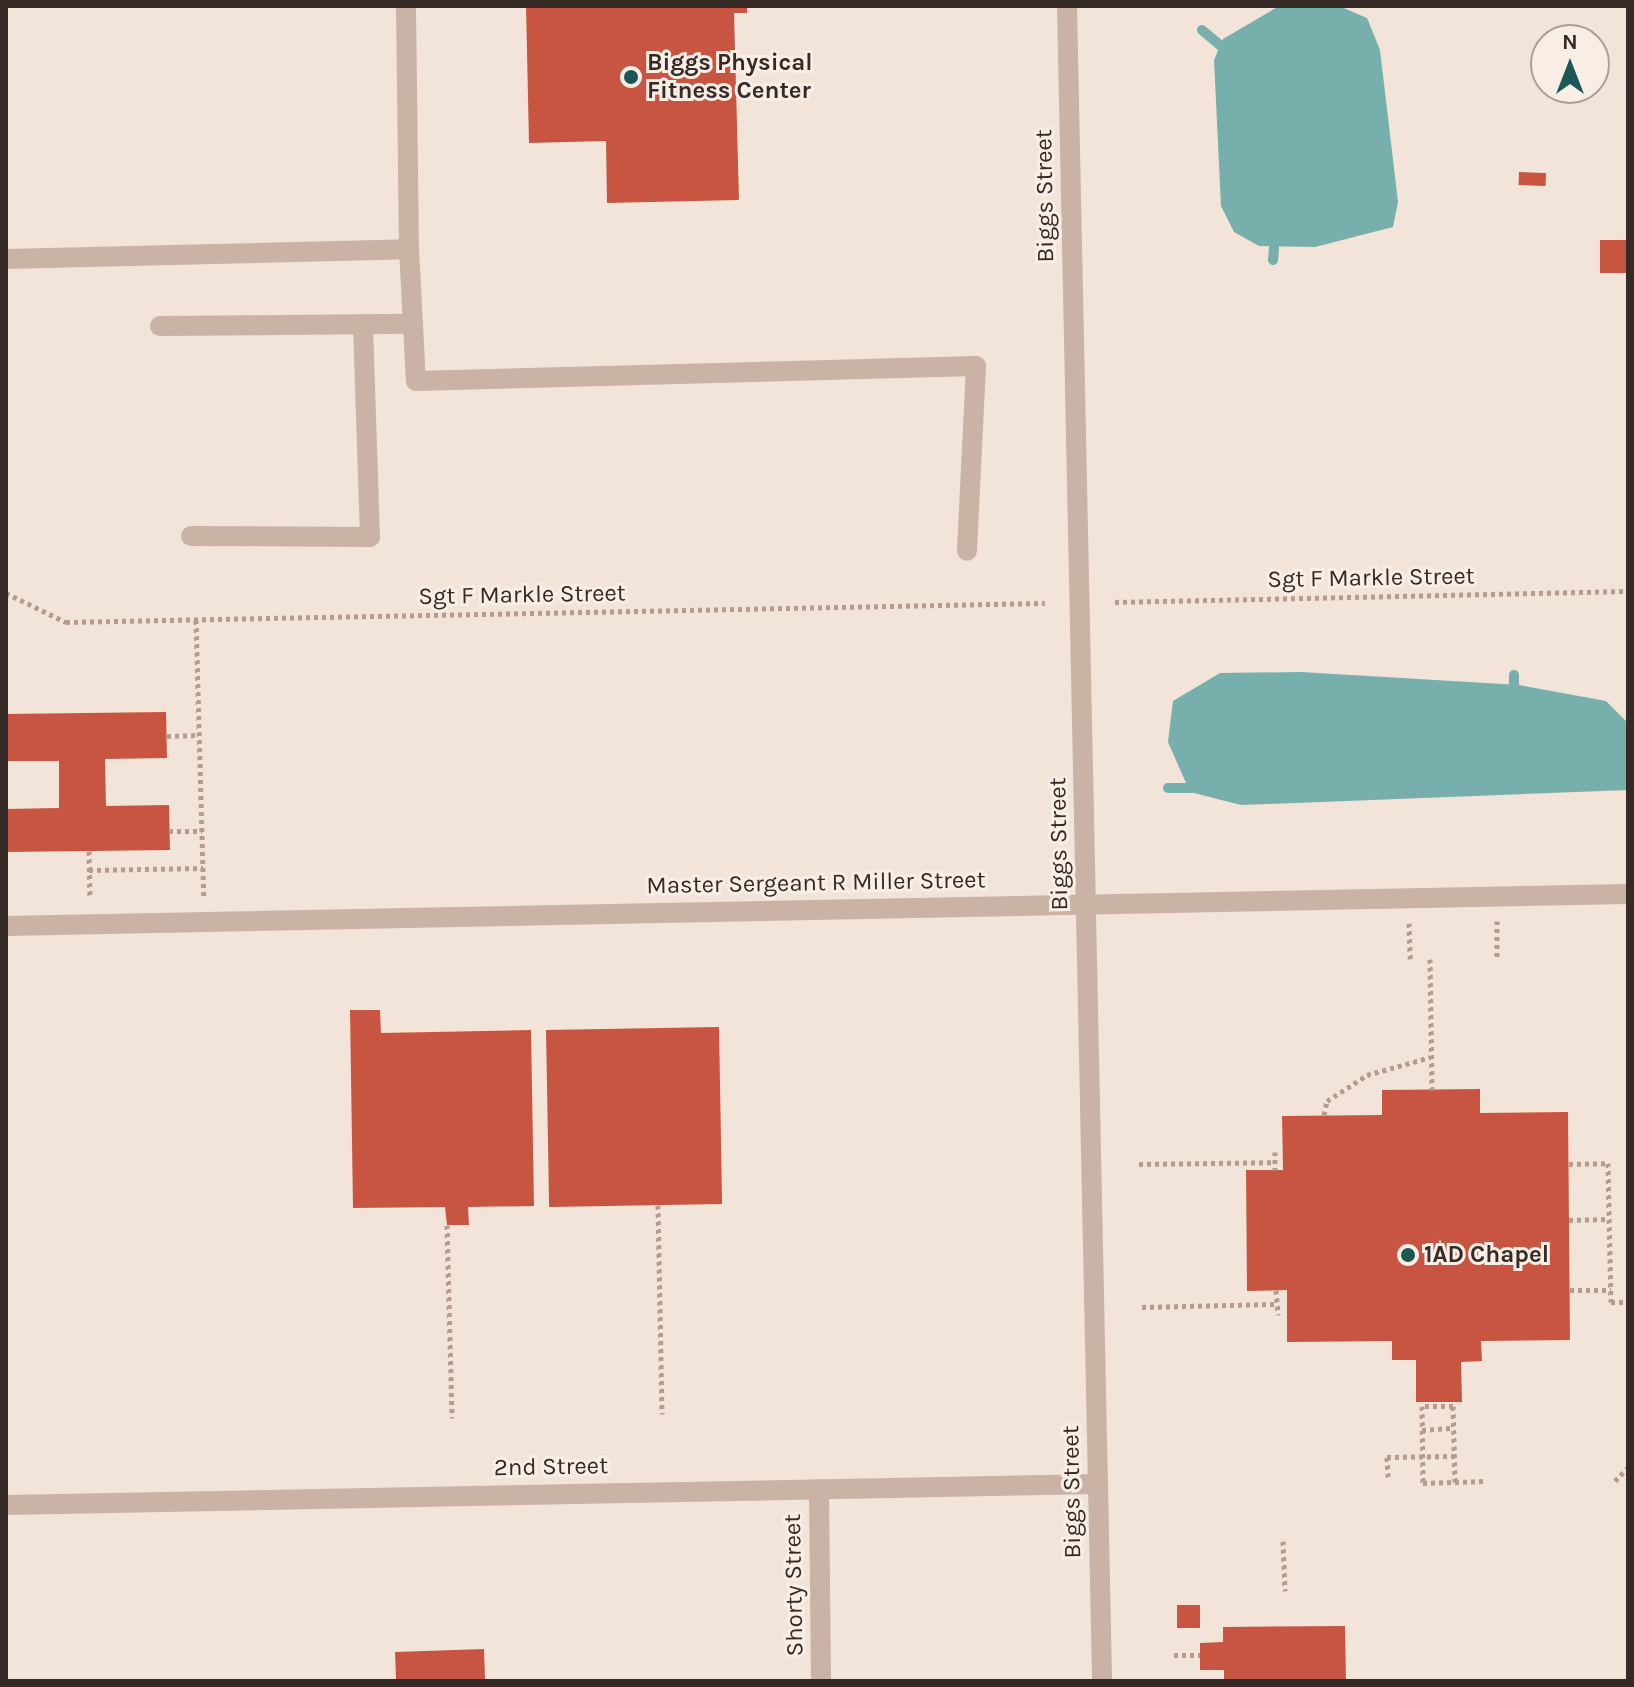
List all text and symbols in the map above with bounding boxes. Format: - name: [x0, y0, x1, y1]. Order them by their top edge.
- north arrow: [1530, 24, 1610, 104]
- text: N: [1562, 29, 1578, 55]
- place label: Biggs Physical Fitness Center: [647, 49, 813, 105]
- marker: Biggs Physical Fitness Center: [622, 68, 640, 86]
- street label: Biggs Street: [1029, 129, 1061, 263]
- street label: Sgt F Markle Street: [1267, 562, 1475, 594]
- street label: Sgt F Markle Street: [418, 579, 626, 611]
- street label: Biggs Street: [1043, 777, 1075, 911]
- street label: Master Sergeant R Miller Street: [646, 866, 986, 900]
- place label: 1AD Chapel: [1424, 1241, 1549, 1269]
- marker: 1AD Chapel: [1399, 1246, 1417, 1264]
- street label: Biggs Street: [1056, 1425, 1088, 1559]
- street label: 2nd Street: [494, 1452, 608, 1482]
- street label: Shorty Street: [778, 1513, 810, 1657]

